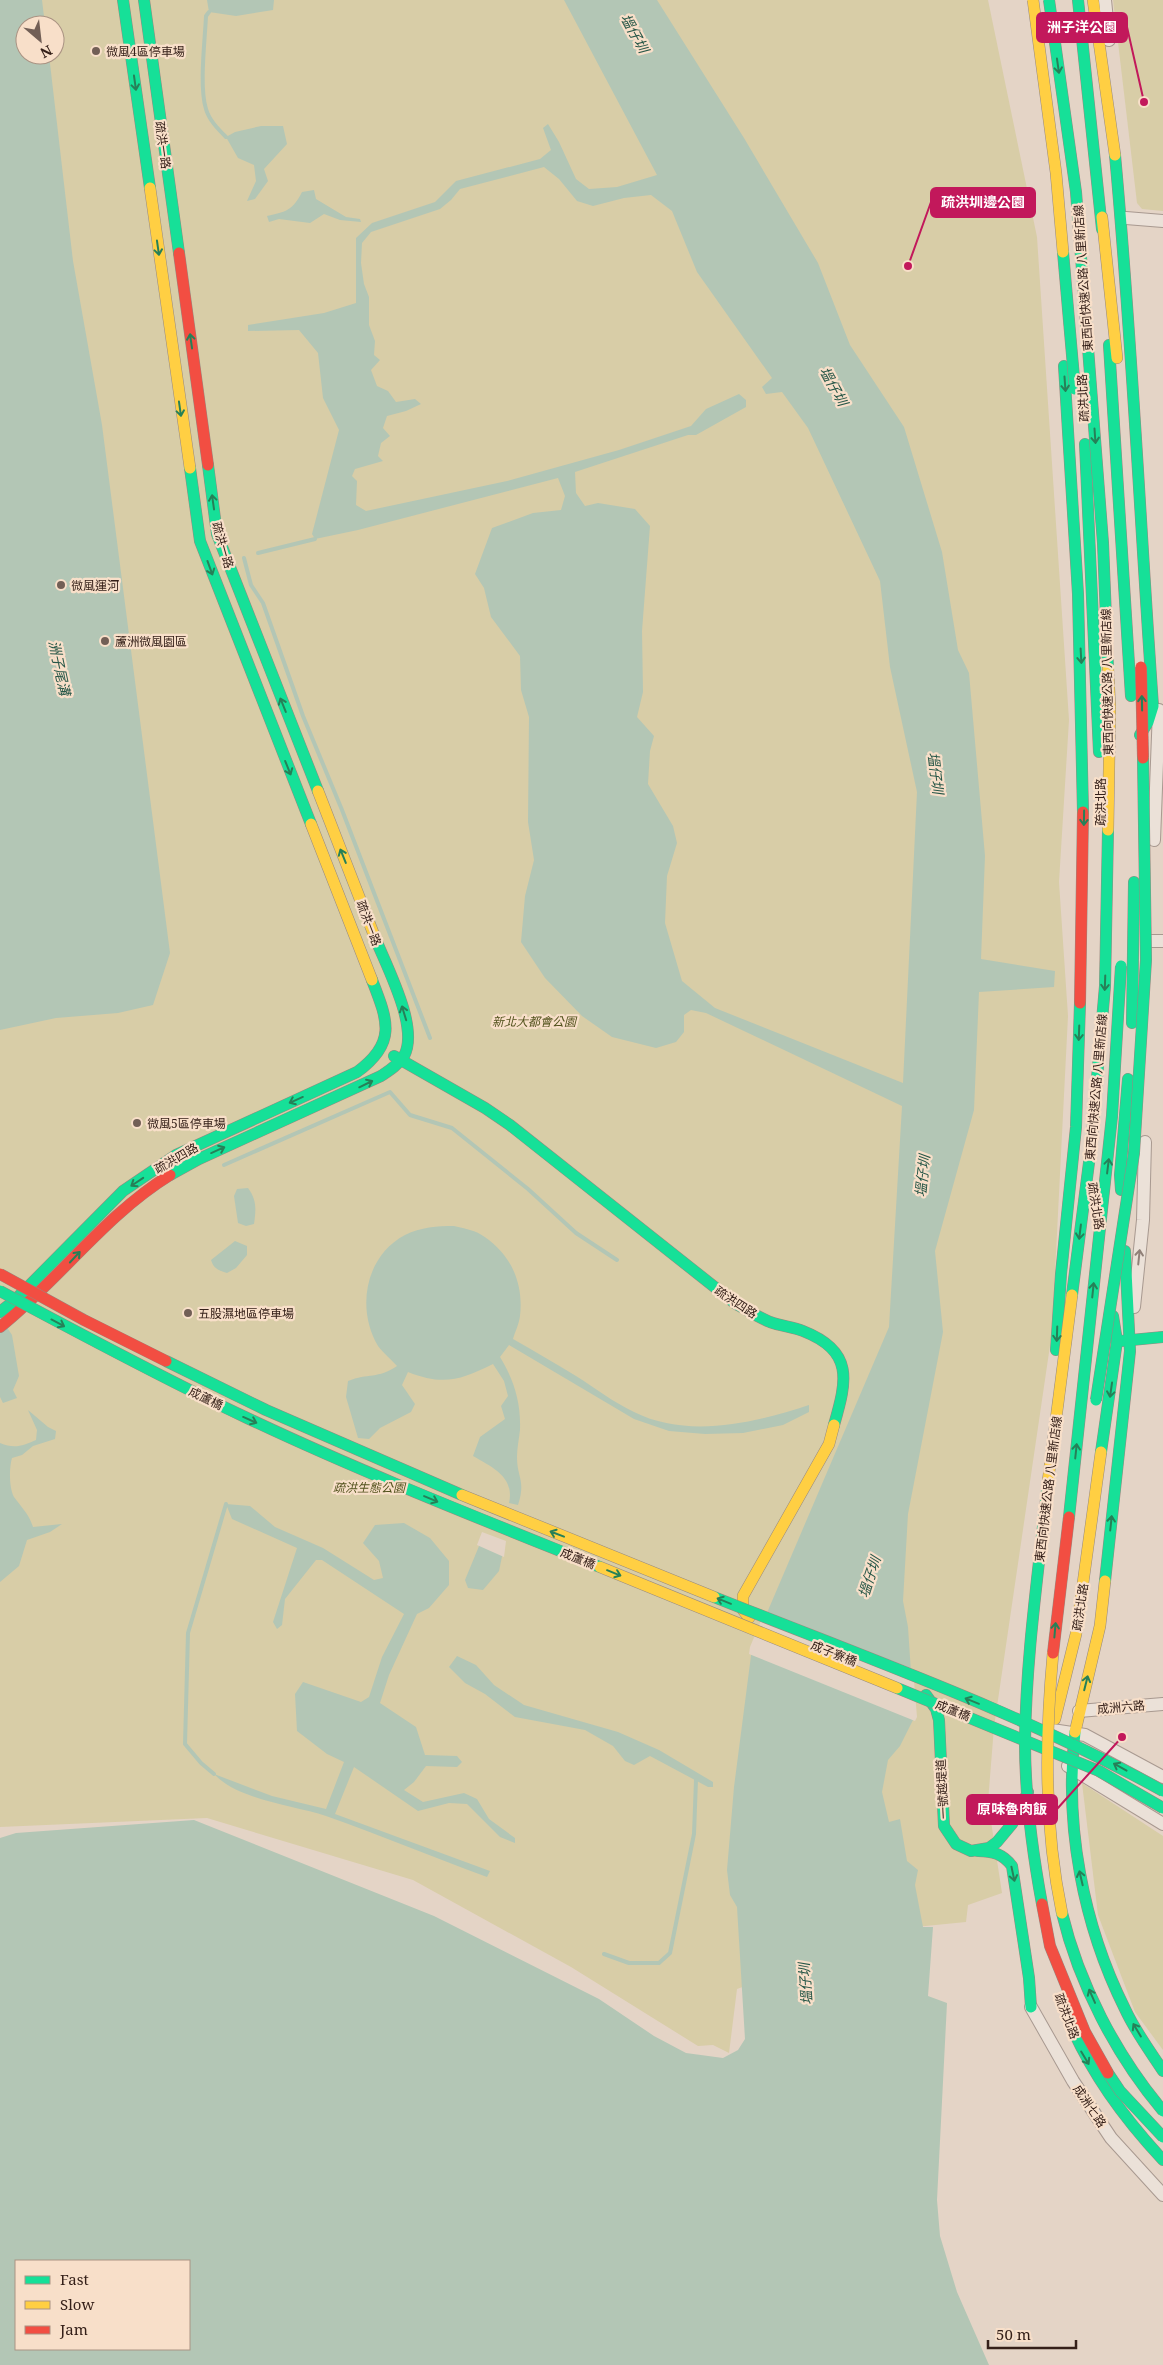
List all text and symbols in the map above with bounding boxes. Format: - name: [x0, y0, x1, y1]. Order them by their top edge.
- water label: 塭仔圳: [617, 10, 654, 58]
- callout: 洲子洋公園: [1037, 13, 1127, 42]
- north arrow: [15, 15, 65, 65]
- text: 洲子洋公園: [1047, 17, 1117, 36]
- text: N: [37, 41, 56, 63]
- place label: 微風4區停車場: [106, 43, 185, 60]
- marker: 微風4區停車場: [90, 45, 102, 57]
- one-way arrow: [1054, 57, 1064, 73]
- one-way arrow: [130, 75, 140, 91]
- street label: 疏洪一路: [151, 120, 175, 170]
- callout: 疏洪圳邊公園: [931, 188, 1035, 217]
- text: 疏洪圳邊公園: [941, 192, 1025, 211]
- street label: 東西向快速公路 八里新店線: [1069, 204, 1097, 352]
- one-way arrow: [153, 239, 163, 255]
- one-way arrow: [185, 334, 195, 350]
- water label: 塭仔圳: [816, 363, 853, 411]
- street label: 疏洪北路: [1073, 374, 1093, 422]
- one-way arrow: [1061, 376, 1070, 392]
- one-way arrow: [175, 400, 185, 416]
- one-way arrow: [1090, 428, 1099, 444]
- one-way arrow: [207, 495, 217, 511]
- street label: 疏洪一路: [208, 520, 238, 570]
- one-way arrow: [206, 560, 215, 575]
- place label: 微風運河: [71, 577, 119, 594]
- marker: 微風運河: [55, 579, 67, 591]
- street label: 東西向快速公路 八里新店線: [1097, 608, 1117, 756]
- place label: 蘆洲微風園區: [115, 633, 187, 650]
- marker: 蘆洲微風園區: [99, 635, 111, 647]
- water label: 洲子尾溝: [45, 639, 76, 699]
- one-way arrow: [1077, 648, 1086, 664]
- one-way arrow: [1137, 695, 1146, 711]
- one-way arrow: [278, 698, 287, 713]
- water label: 塭仔圳: [924, 751, 948, 797]
- one-way arrow: [284, 760, 293, 775]
- street label: 疏洪北路: [1092, 778, 1109, 826]
- one-way arrow: [1079, 810, 1089, 826]
- one-way arrow: [337, 849, 347, 864]
- street label: 疏洪一路: [352, 898, 386, 948]
- one-way arrow: [1100, 975, 1109, 991]
- one-way arrow: [399, 1006, 408, 1022]
- park label: 新北大都會公園: [492, 1013, 578, 1030]
- street label: 東西向快速公路 八里新店線: [1081, 1013, 1111, 1161]
- one-way arrow: [1074, 1025, 1083, 1041]
- one-way arrow: [358, 1078, 373, 1088]
- one-way arrow: [289, 1096, 304, 1105]
- place label: 微風5區停車場: [147, 1115, 226, 1132]
- marker: 微風5區停車場: [131, 1117, 143, 1129]
- street label: 疏洪四路: [151, 1139, 201, 1177]
- one-way arrow: [210, 1145, 225, 1155]
- water label: 塭仔圳: [910, 1152, 934, 1198]
- one-way arrow: [1103, 1159, 1113, 1175]
- one-way arrow: [130, 1177, 144, 1187]
- street label: 疏洪北路: [1084, 1181, 1108, 1231]
- one-way arrow: [1075, 1224, 1085, 1240]
- one-way arrow: [1134, 1249, 1144, 1265]
- one-way arrow: [69, 1250, 81, 1263]
- street label: 疏洪四路: [711, 1282, 761, 1322]
- one-way arrow: [1088, 1282, 1098, 1298]
- place label: 五股濕地區停車場: [198, 1305, 294, 1322]
- marker: 五股濕地區停車場: [182, 1307, 194, 1319]
- one-way arrow: [51, 1318, 65, 1328]
- one-way arrow: [1052, 1326, 1061, 1342]
- one-way arrow: [1105, 1381, 1115, 1397]
- street label: 成蘆橋: [186, 1382, 226, 1414]
- one-way arrow: [242, 1415, 257, 1425]
- street label: 東西向快速公路 八里新店線: [1031, 1415, 1065, 1563]
- one-way arrow: [1071, 1444, 1081, 1460]
- park label: 疏洪生態公園: [333, 1479, 407, 1496]
- one-way arrow: [423, 1494, 438, 1504]
- one-way arrow: [1106, 1515, 1116, 1531]
- one-way arrow: [550, 1529, 565, 1538]
- street label: 成蘆橋: [558, 1543, 598, 1573]
- water label: 塭仔圳: [853, 1552, 885, 1600]
- one-way arrow: [606, 1569, 621, 1578]
- street label: 疏洪北路: [1068, 1582, 1092, 1632]
- one-way arrow: [717, 1596, 732, 1605]
- one-way arrow: [1050, 1622, 1060, 1638]
- street label: 成子寮橋: [809, 1636, 859, 1670]
- one-way arrow: [1082, 1676, 1091, 1692]
- street label: 成蘆橋: [933, 1695, 973, 1725]
- one-way arrow: [965, 1696, 980, 1706]
- street label: 成洲六路: [1096, 1696, 1146, 1718]
- street label: 一號越堤道: [932, 1759, 952, 1819]
- one-way arrow: [1113, 1762, 1128, 1772]
- callout: 原味魯肉飯: [967, 1795, 1057, 1824]
- text: 原味魯肉飯: [977, 1799, 1047, 1818]
- one-way arrow: [1009, 1866, 1018, 1882]
- one-way arrow: [1076, 1871, 1085, 1887]
- water label: 塭仔圳: [794, 1960, 816, 2006]
- one-way arrow: [1086, 1989, 1096, 2004]
- street label: 疏洪北路: [1050, 1991, 1084, 2041]
- one-way arrow: [1131, 2023, 1141, 2037]
- one-way arrow: [1081, 2050, 1091, 2064]
- street label: 成洲七路: [1070, 2081, 1110, 2131]
- legend: [15, 2260, 190, 2350]
- text: Fast: [60, 2269, 89, 2289]
- text: Slow: [60, 2294, 94, 2314]
- scale bar: [988, 2318, 1076, 2350]
- text: Jam: [59, 2319, 88, 2339]
- text: 50 m: [996, 2324, 1031, 2344]

